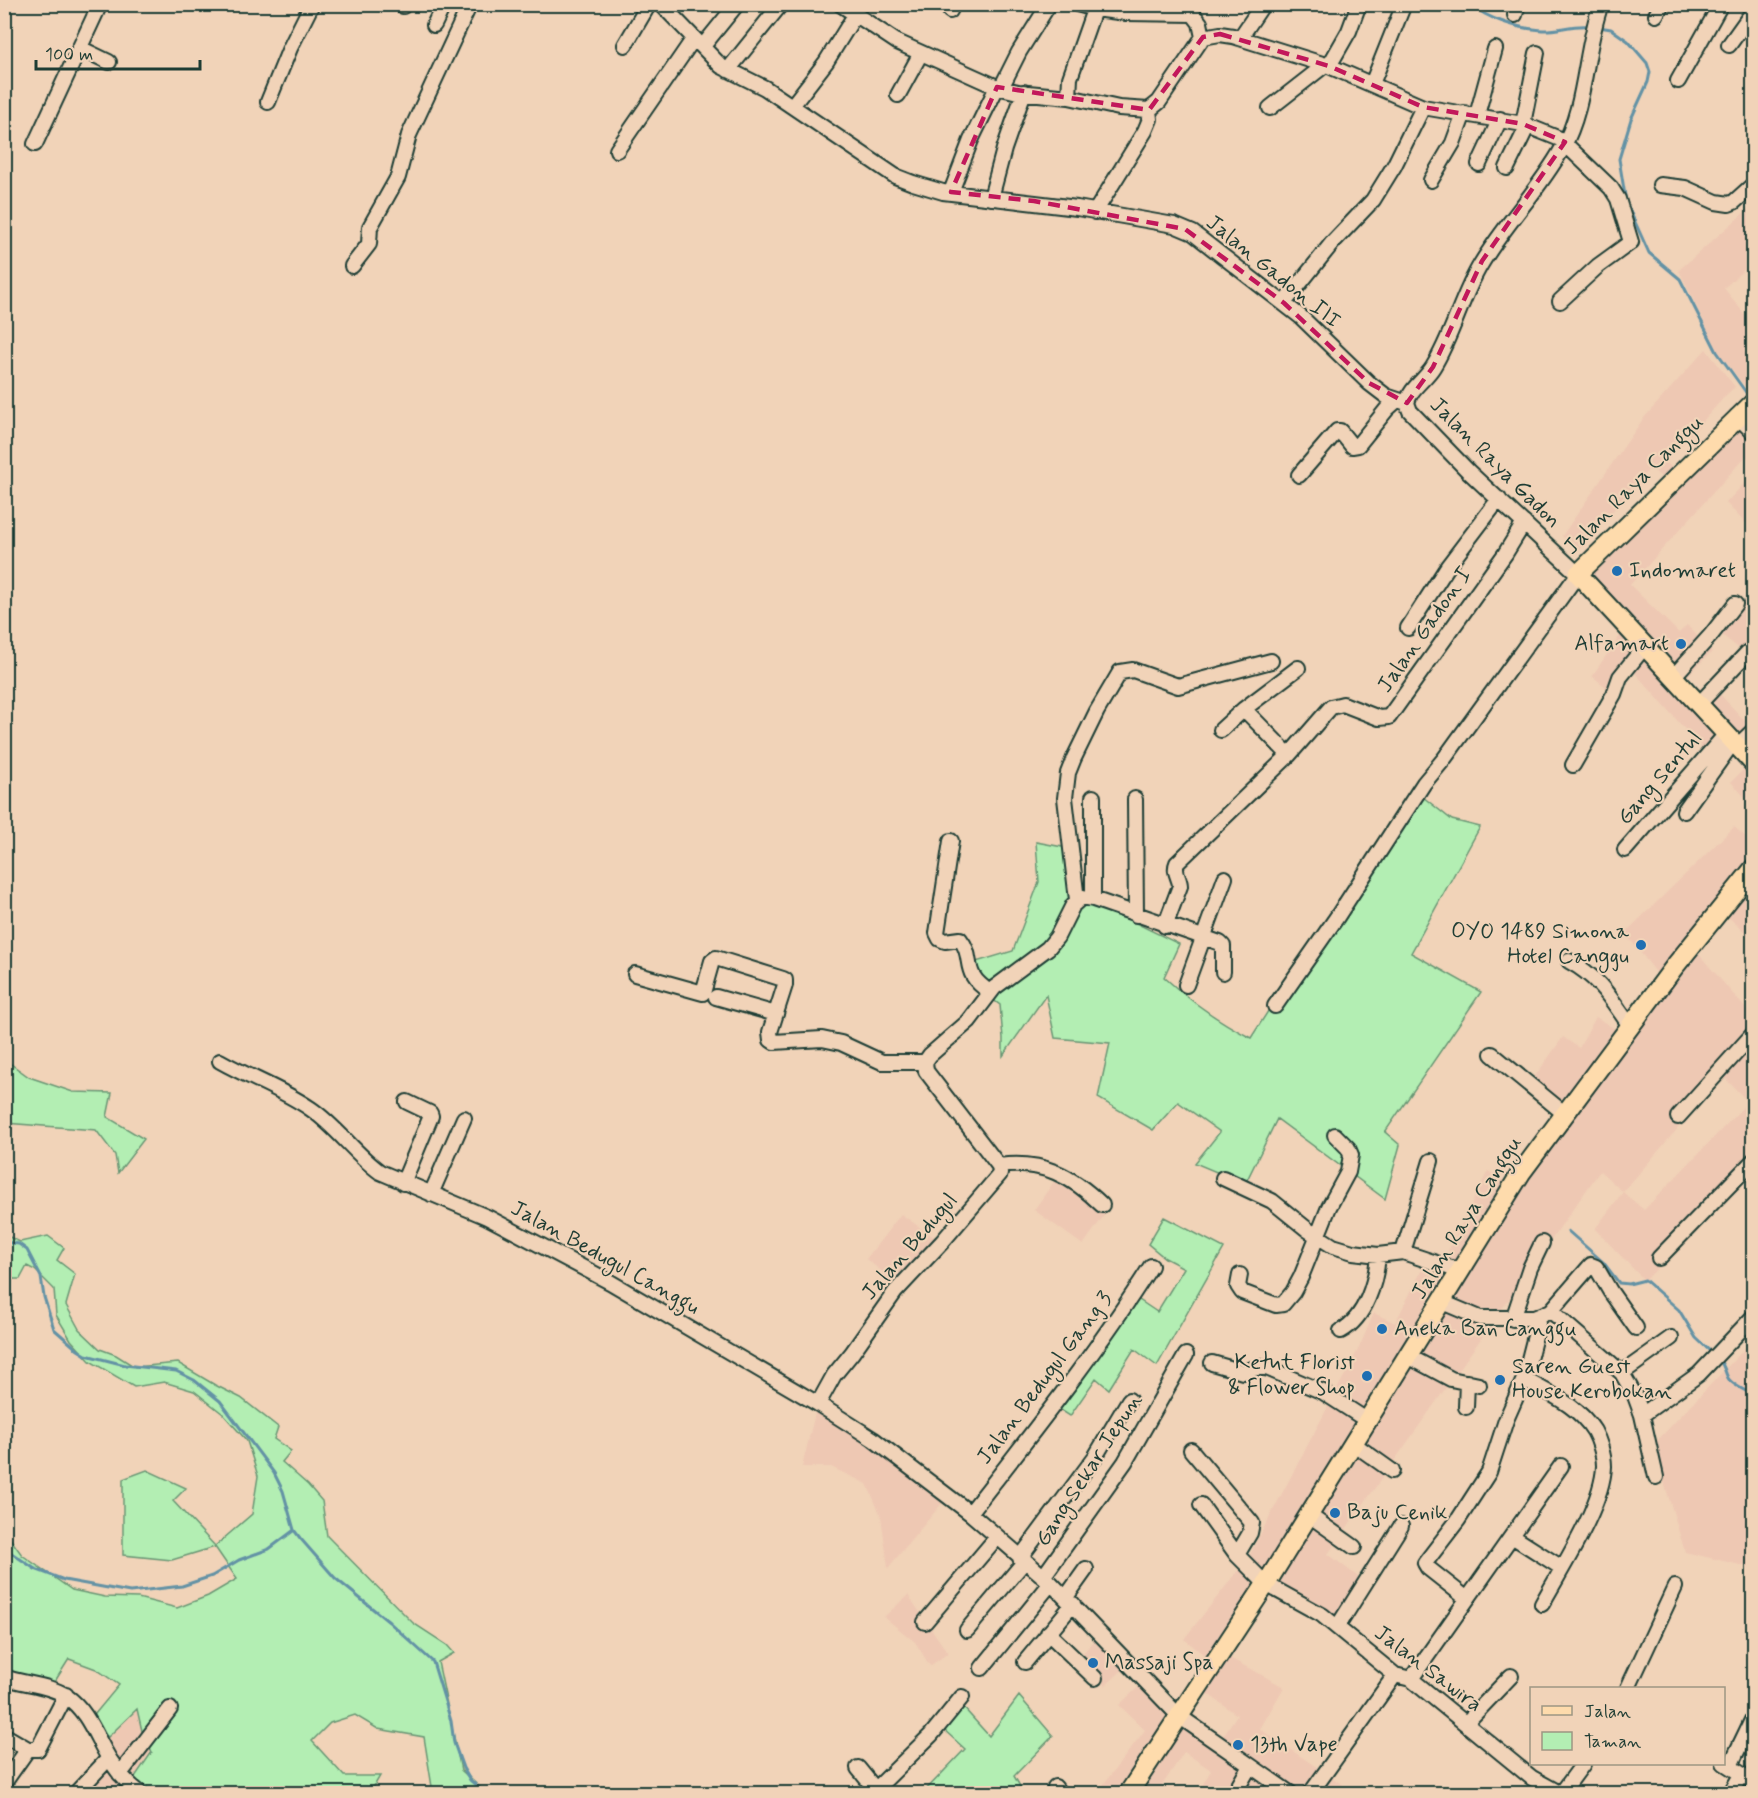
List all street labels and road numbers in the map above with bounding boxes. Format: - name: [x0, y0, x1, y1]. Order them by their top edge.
- street label: Jalan Gadon III: [1200, 209, 1346, 335]
- street label: Jalan Raya Gadon: [1423, 391, 1567, 535]
- street label: Jalan Raya Canggu: [1558, 409, 1712, 563]
- street label: Jalan Gadon I: [1371, 561, 1479, 698]
- street label: Gang Sentul: [1611, 725, 1711, 833]
- street label: Jalan Raya Canggu: [1406, 1131, 1531, 1306]
- street label: Jalan Bedugul: [856, 1188, 966, 1308]
- street label: Jalan Bedugul Canggu: [504, 1194, 705, 1324]
- street label: Jalan Bedugul Gang 3: [971, 1286, 1122, 1472]
- street label: Gang Sekar Jepun: [1029, 1388, 1151, 1553]
- street label: Jalan Sawira: [1368, 1619, 1488, 1719]

